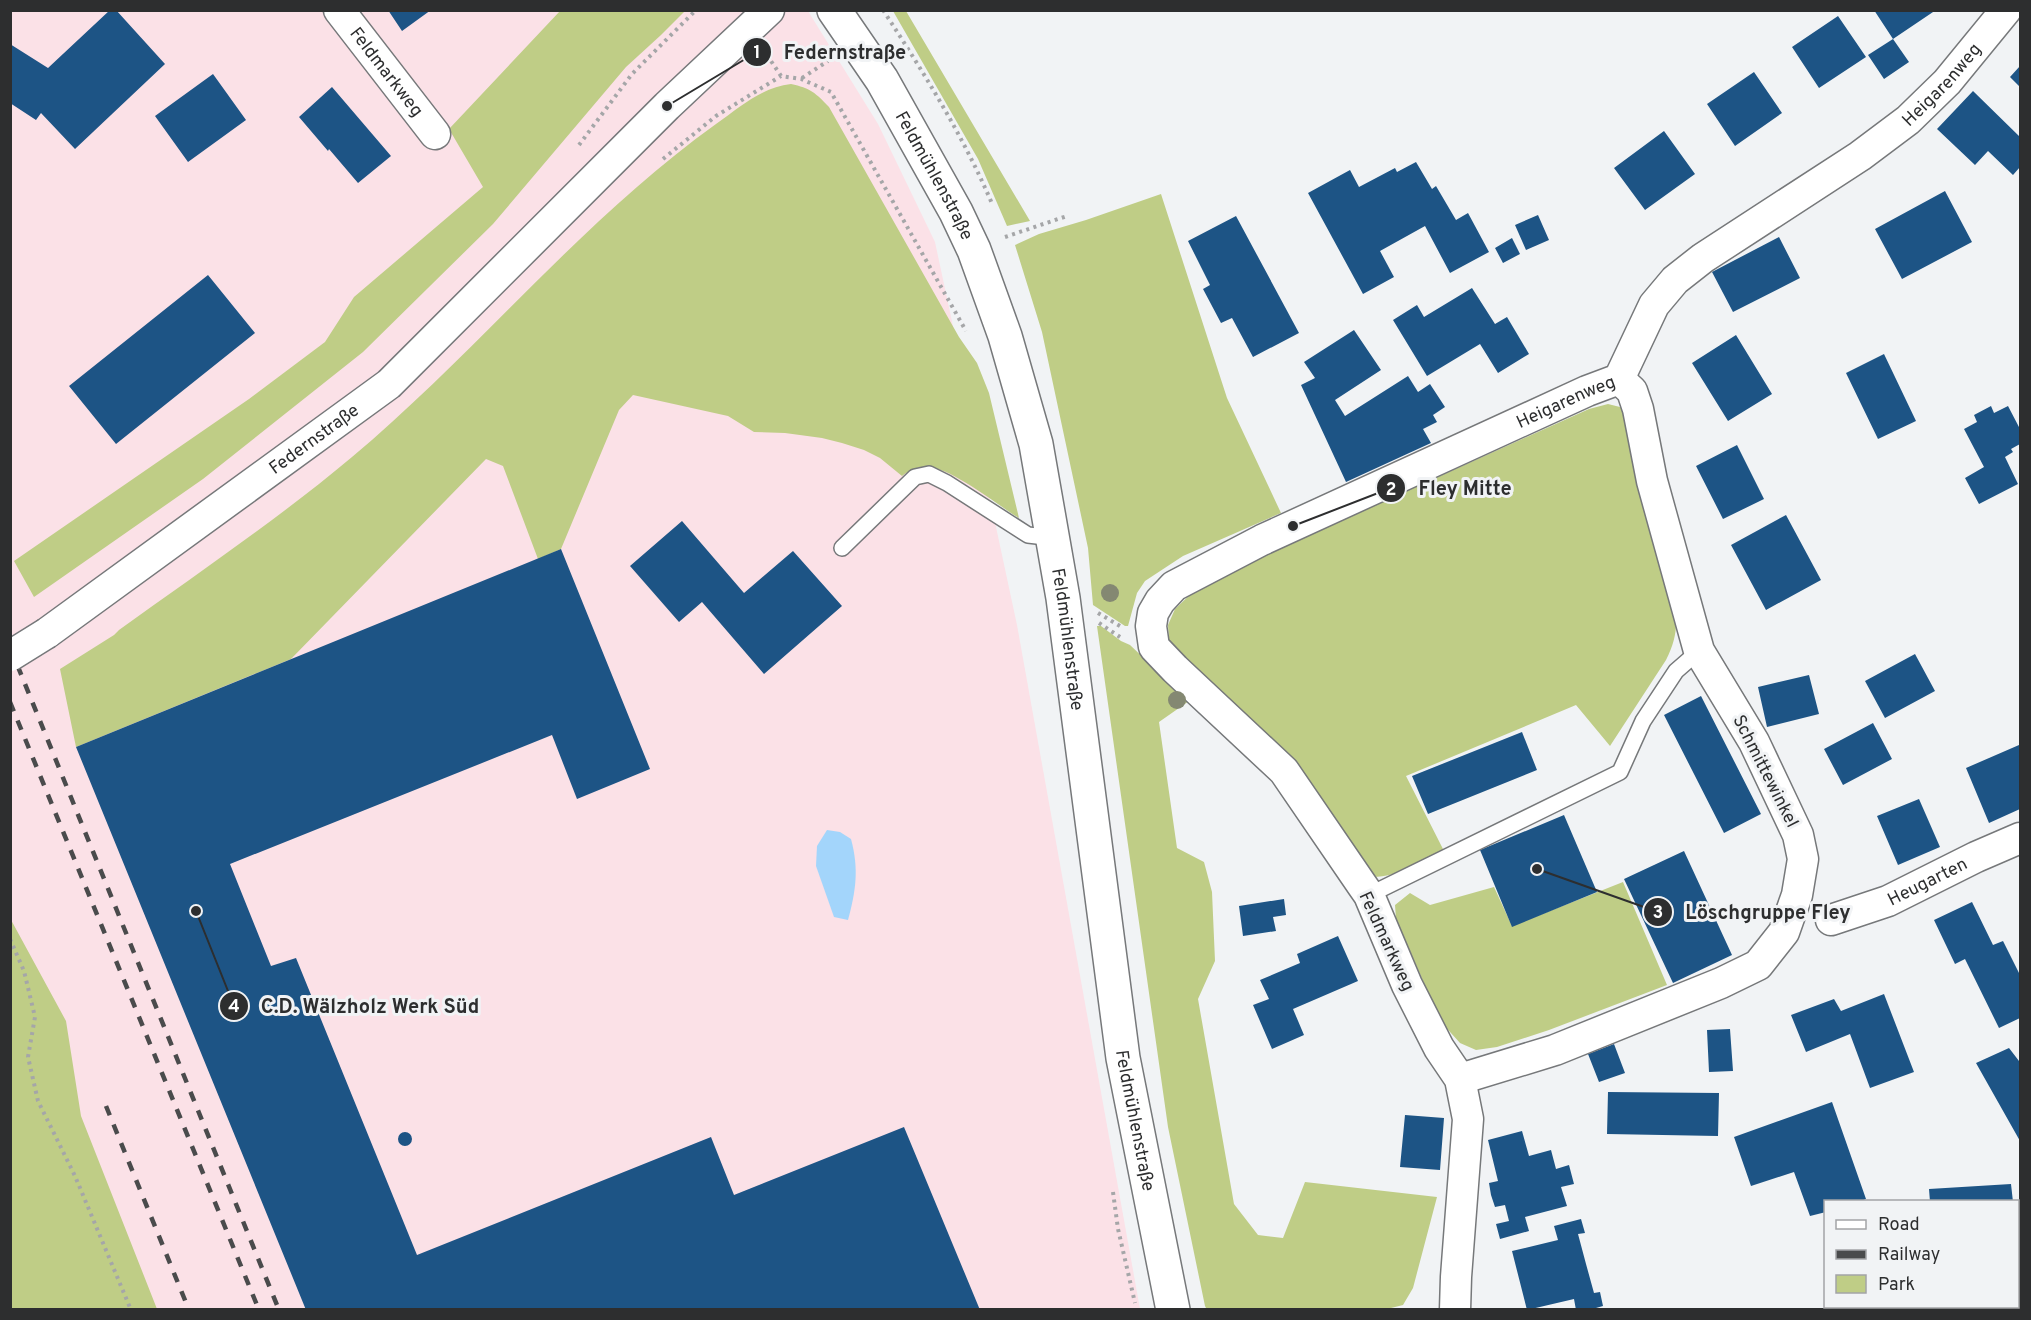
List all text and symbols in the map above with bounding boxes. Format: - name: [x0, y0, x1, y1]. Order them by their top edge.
- street label: Feldmarkweg: [344, 23, 428, 122]
- callout: Federnstraße: [742, 33, 919, 71]
- street label: Heigarenweg: [1898, 39, 1987, 132]
- text: Federnstraße: [784, 41, 906, 67]
- text: 1: [753, 42, 761, 65]
- street label: Feldmühlenstraße: [889, 108, 978, 244]
- street label: Heigarenweg: [1513, 371, 1619, 435]
- street label: Federnstraße: [265, 400, 364, 480]
- callout: Fley Mitte: [1376, 469, 1523, 507]
- text: Fley Mitte: [1418, 477, 1512, 503]
- text: 2: [1385, 479, 1397, 502]
- street label: Feldmühlenstraße: [1045, 567, 1088, 712]
- street label: Schmittewinkel: [1726, 712, 1803, 832]
- street label: Heugarten: [1884, 853, 1972, 912]
- street label: Feldmarkweg: [1353, 888, 1419, 995]
- callout: Löschgruppe Fley: [1643, 893, 1863, 931]
- text: Löschgruppe Fley: [1685, 901, 1851, 927]
- text: 3: [1653, 902, 1663, 925]
- callout: C.D. Wälzholz Werk Süd: [219, 987, 491, 1025]
- text: C.D. Wälzholz Werk Süd: [261, 995, 479, 1021]
- text: 4: [228, 996, 240, 1019]
- street label: Feldmühlenstraße: [1109, 1049, 1159, 1193]
- legend: [1824, 1200, 2019, 1308]
- text: Road: [1878, 1214, 1920, 1237]
- text: Railway: [1878, 1244, 1940, 1267]
- text: Park: [1878, 1274, 1915, 1297]

